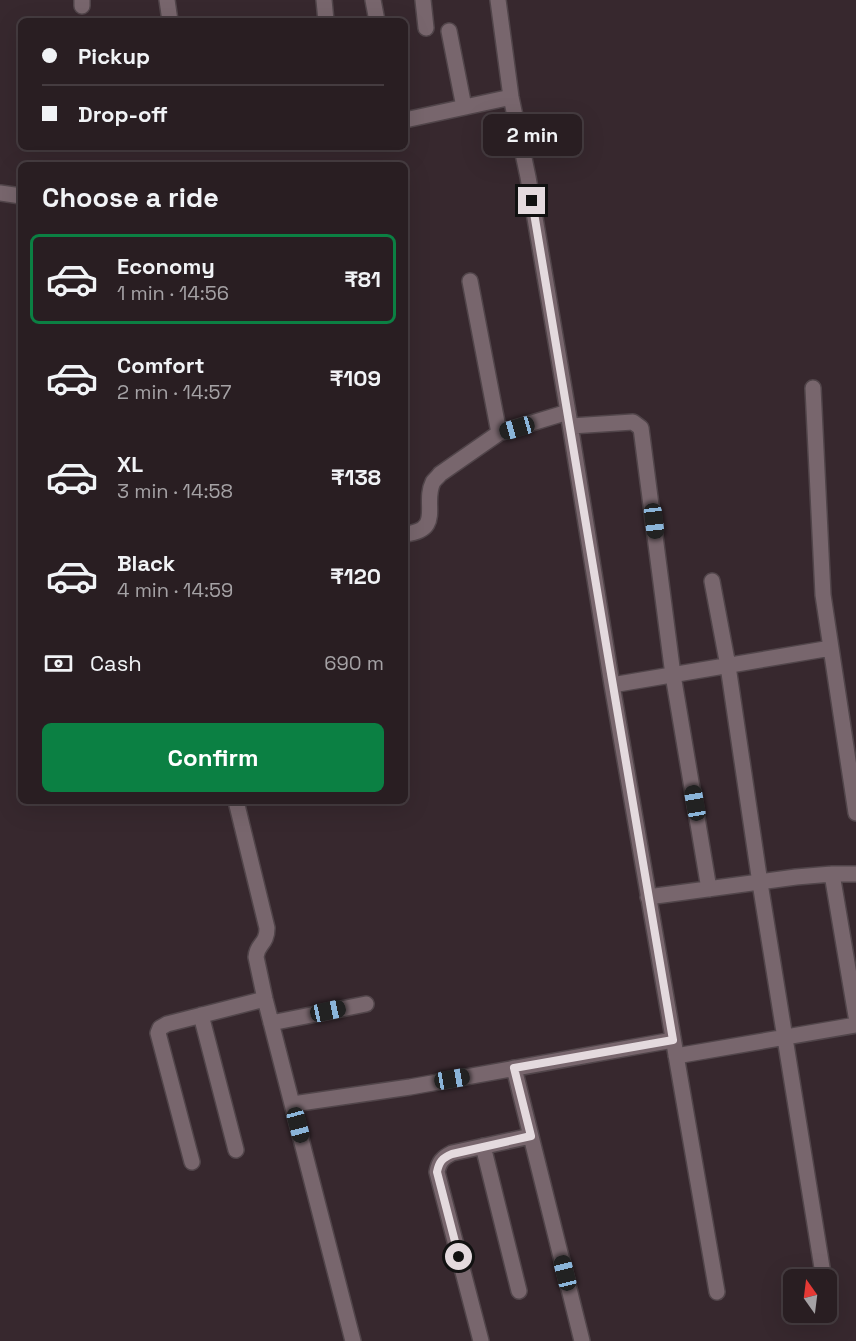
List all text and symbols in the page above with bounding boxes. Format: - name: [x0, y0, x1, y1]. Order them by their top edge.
- text: Pickup: [78, 42, 150, 70]
- text: Drop-off: [78, 100, 168, 128]
- callout: 2 min: [482, 114, 582, 156]
- text: 2 min: [507, 122, 558, 148]
- text: Choose a ride: [42, 180, 219, 215]
- route end: [518, 187, 545, 214]
- icon: car: [45, 252, 99, 306]
- text: Economy: [117, 252, 215, 280]
- text: ₹81: [344, 265, 381, 293]
- text: 1 min · 14:56: [117, 280, 229, 306]
- icon: car: [45, 351, 99, 405]
- text: Comfort: [117, 351, 205, 379]
- text: ₹109: [330, 364, 381, 392]
- text: 2 min · 14:57: [117, 379, 232, 405]
- car: [497, 414, 537, 442]
- icon: car: [45, 450, 99, 504]
- text: XL: [117, 450, 143, 478]
- text: ₹138: [331, 463, 381, 491]
- text: 3 min · 14:58: [117, 478, 233, 504]
- car: [643, 502, 665, 540]
- icon: car: [45, 549, 99, 603]
- text: Black: [117, 549, 175, 577]
- text: ₹120: [330, 562, 381, 590]
- text: 4 min · 14:59: [117, 577, 233, 603]
- icon: cash: [42, 647, 75, 680]
- text: Cash: [90, 649, 142, 677]
- text: 690 m: [324, 650, 384, 676]
- button: Confirm: [42, 723, 384, 792]
- car: [683, 784, 707, 822]
- car: [309, 998, 347, 1024]
- car: [433, 1067, 471, 1091]
- car: [285, 1105, 311, 1145]
- route start: [445, 1243, 472, 1270]
- car: [552, 1253, 578, 1293]
- north arrow: [783, 1269, 837, 1323]
- map controls: [783, 1269, 837, 1323]

